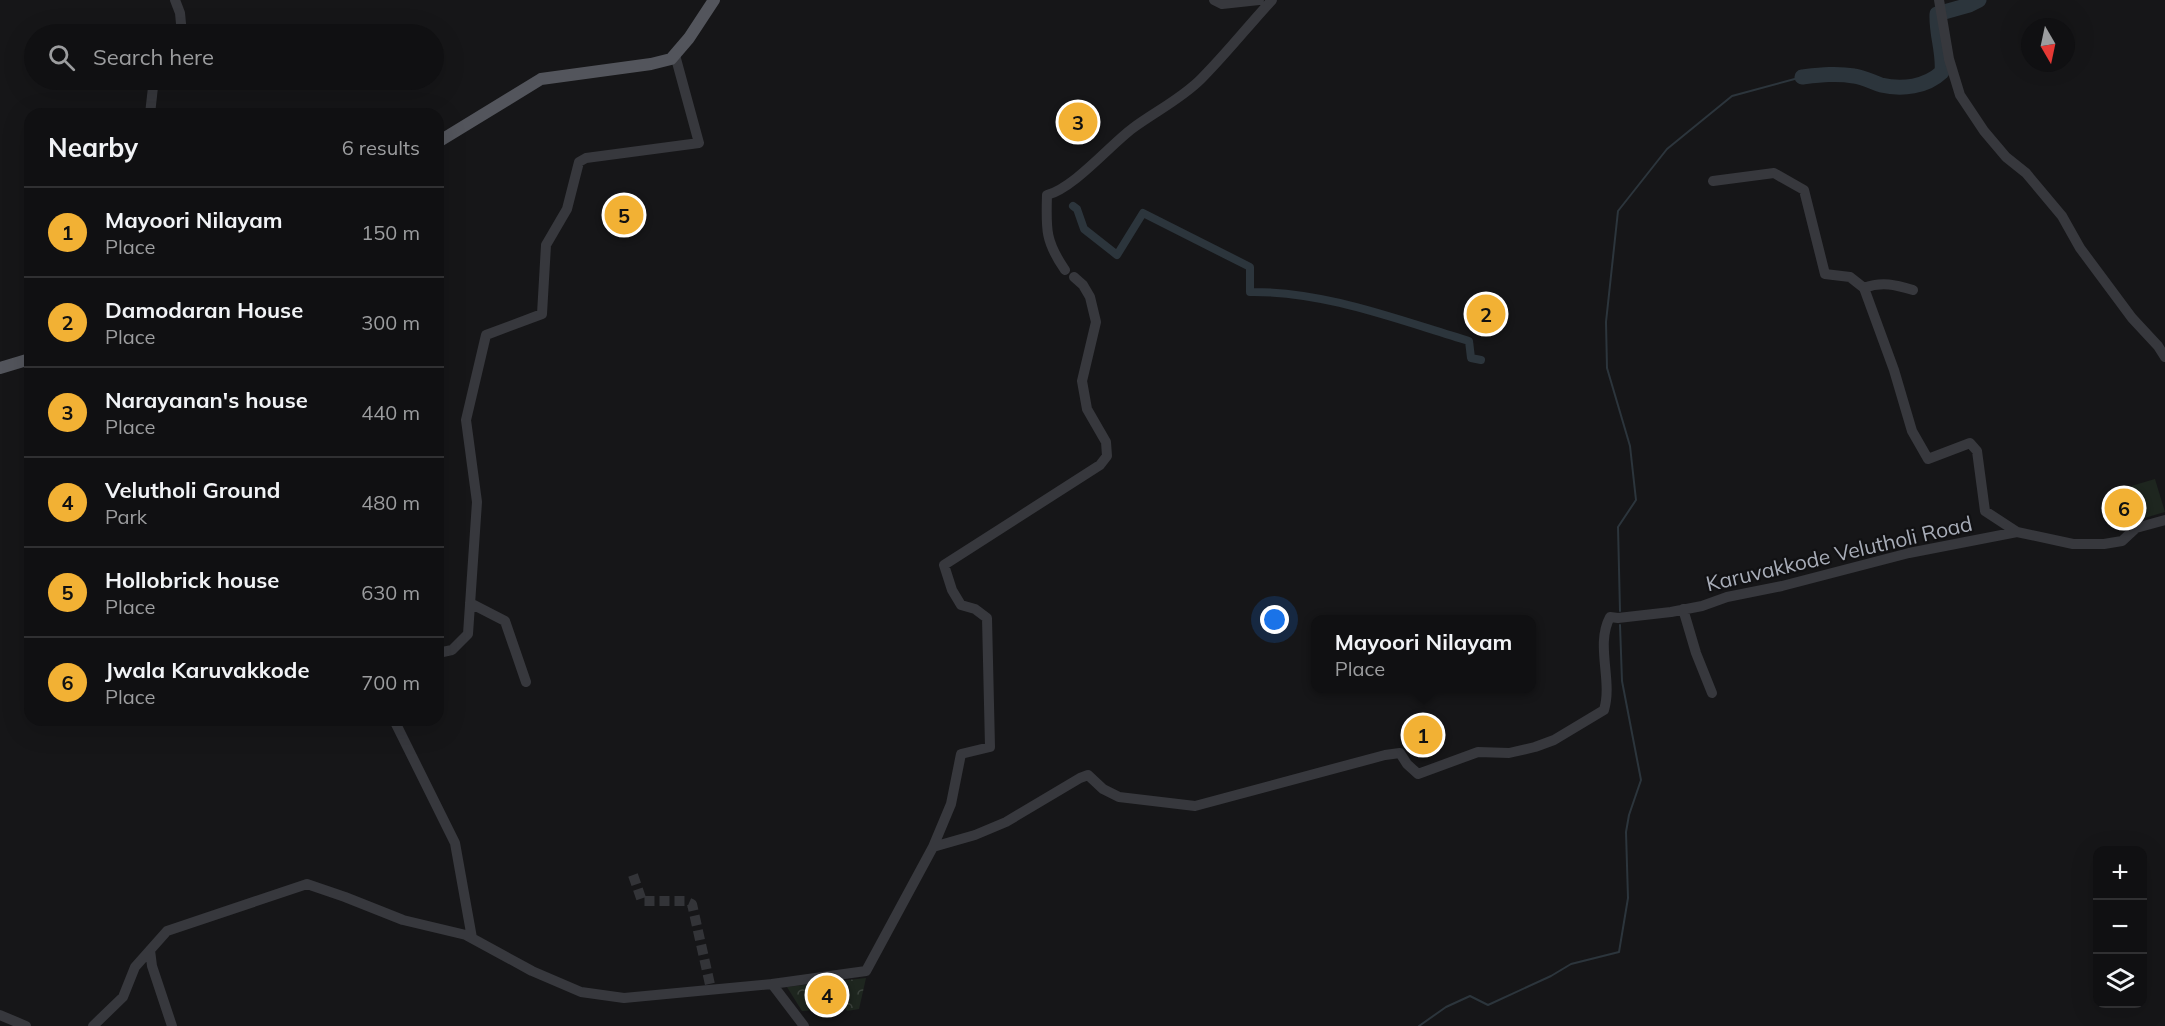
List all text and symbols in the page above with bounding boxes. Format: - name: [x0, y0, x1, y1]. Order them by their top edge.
- north arrow: [2021, 18, 2075, 72]
- search box: [24, 24, 444, 90]
- icon: search: [45, 41, 78, 74]
- text: Search here: [93, 43, 214, 71]
- pin: 3: [1058, 100, 1098, 144]
- text: Nearby: [48, 131, 138, 164]
- text: 6 results: [342, 135, 420, 160]
- pin: 5: [604, 192, 644, 238]
- text: Mayoori Nilayam: [105, 206, 283, 234]
- text: 1: [62, 220, 74, 245]
- text: 150 m: [361, 220, 420, 245]
- text: Place: [105, 234, 155, 259]
- pin: 2: [1466, 292, 1506, 336]
- text: Damodaran House: [105, 296, 303, 324]
- text: 2: [62, 310, 74, 335]
- text: 300 m: [361, 310, 420, 335]
- text: Place: [105, 324, 155, 349]
- text: Narayanan's house: [105, 386, 308, 414]
- text: 3: [62, 400, 74, 425]
- text: 440 m: [361, 400, 420, 425]
- text: Place: [105, 414, 155, 439]
- text: Velutholi Ground: [105, 476, 280, 504]
- pin: 6: [2104, 486, 2144, 530]
- text: 4: [62, 490, 74, 515]
- text: 480 m: [361, 490, 420, 515]
- text: Park: [105, 504, 147, 529]
- street label: Karuvakkode Velutholi Road: [1703, 510, 1975, 596]
- text: Hollobrick house: [105, 566, 279, 594]
- text: 5: [62, 580, 74, 605]
- text: 630 m: [361, 580, 420, 605]
- text: Place: [105, 594, 155, 619]
- your location: [1260, 605, 1289, 634]
- popup: [1311, 615, 1536, 693]
- text: Mayoori Nilayam: [1335, 628, 1512, 656]
- text: Jwala Karuvakkode: [105, 656, 309, 684]
- text: Place: [1335, 656, 1385, 681]
- text: 6: [62, 670, 74, 695]
- text: 700 m: [361, 670, 420, 695]
- text: Place: [105, 684, 155, 709]
- pin: 1: [1404, 712, 1442, 758]
- map controls: [2093, 846, 2147, 1008]
- button: +: [2093, 846, 2147, 900]
- button: −: [2093, 900, 2147, 954]
- button: layers: [2093, 954, 2147, 1008]
- pin: 4: [808, 972, 846, 1018]

